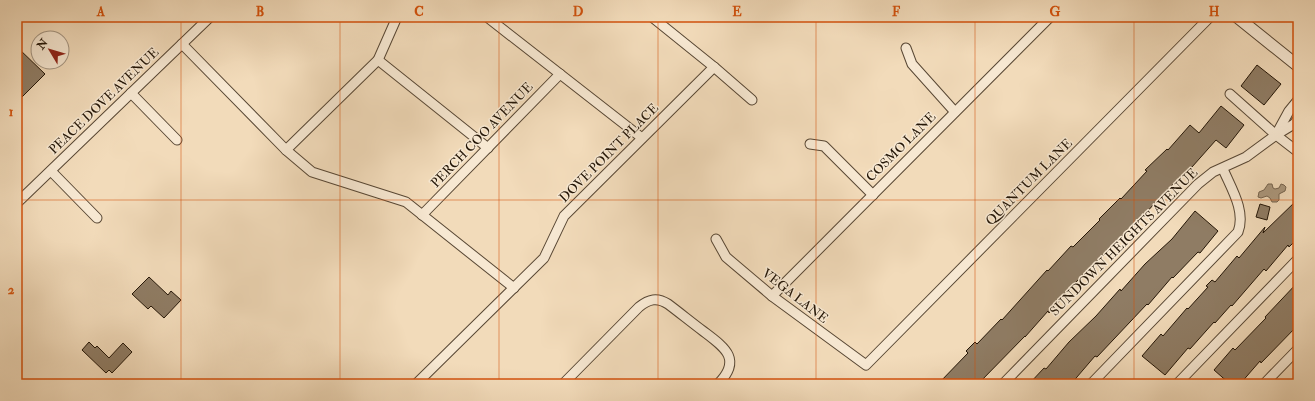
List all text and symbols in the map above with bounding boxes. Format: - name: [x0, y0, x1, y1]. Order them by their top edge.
- text: A: [96, 4, 106, 20]
- text: B: [256, 4, 264, 20]
- text: C: [414, 4, 424, 20]
- text: D: [573, 4, 584, 20]
- text: E: [732, 4, 742, 20]
- text: F: [892, 4, 901, 20]
- text: G: [1050, 4, 1061, 20]
- text: H: [1209, 4, 1220, 20]
- north arrow: [30, 30, 70, 70]
- text: N: [34, 35, 51, 53]
- street label: PEACE DOVE AVENUE: [46, 44, 162, 158]
- street label: PERCH COO AVENUE: [428, 79, 536, 191]
- street label: DOVE POINT PLACE: [556, 100, 662, 206]
- text: 1: [9, 104, 14, 120]
- street label: COSMO LANE: [863, 109, 939, 185]
- street label: QUANTUM LANE: [982, 135, 1076, 229]
- street label: SUNDOWN HEIGHTS AVENUE: [1047, 165, 1201, 319]
- street label: VEGA LANE: [759, 265, 831, 327]
- text: 2: [8, 282, 15, 298]

